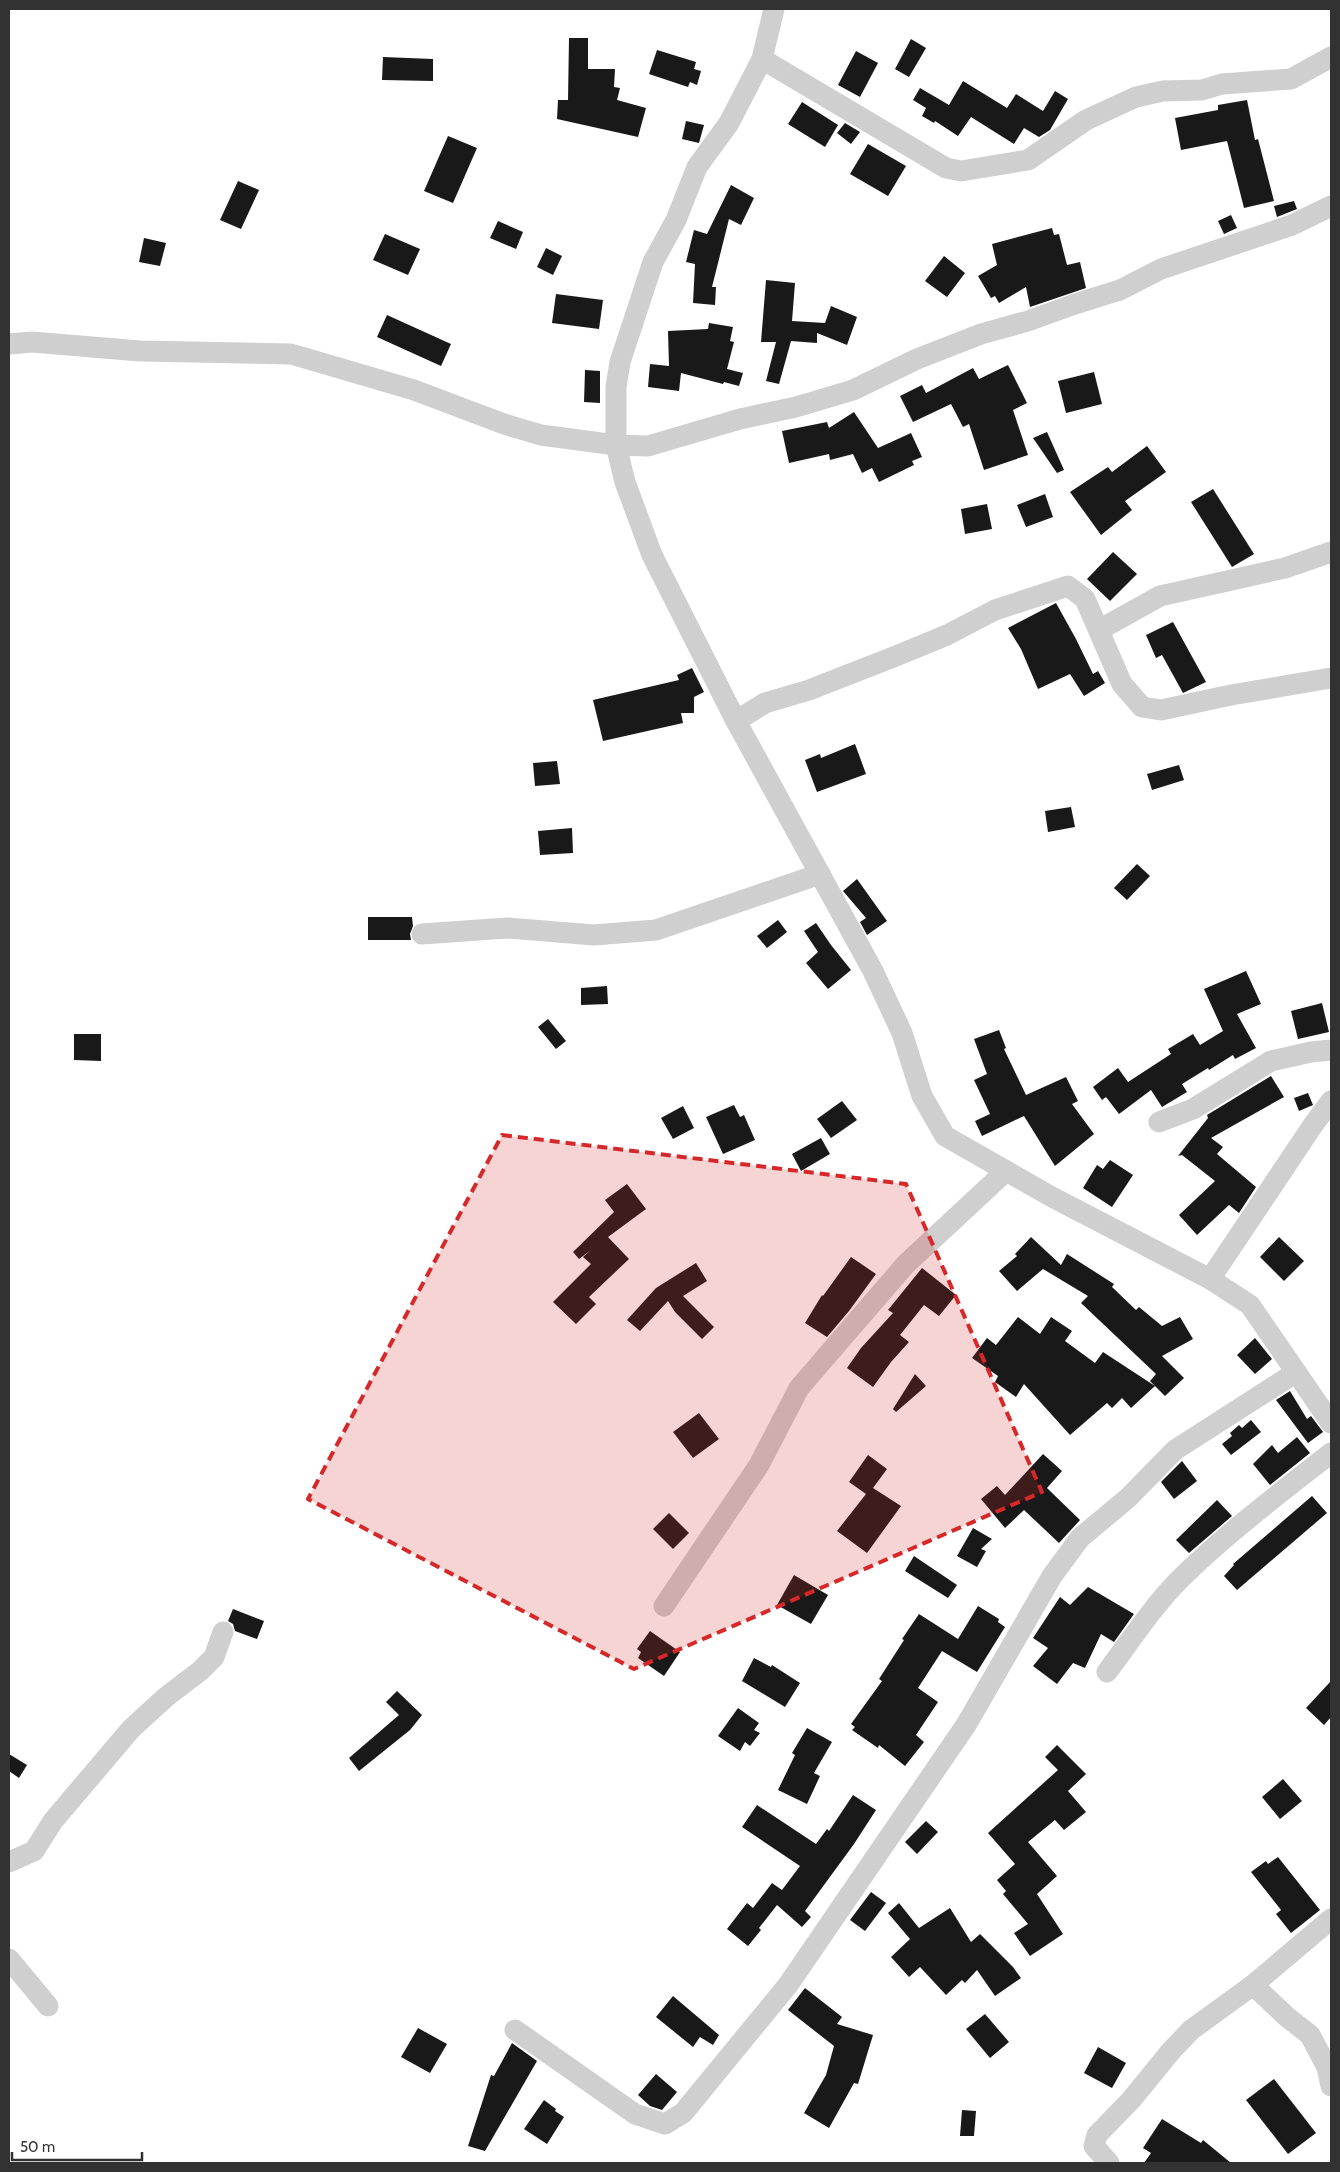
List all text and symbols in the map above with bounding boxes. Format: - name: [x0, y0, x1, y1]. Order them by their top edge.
- scale bar: [12, 2130, 142, 2162]
- text: 50 m: [20, 2138, 55, 2156]

